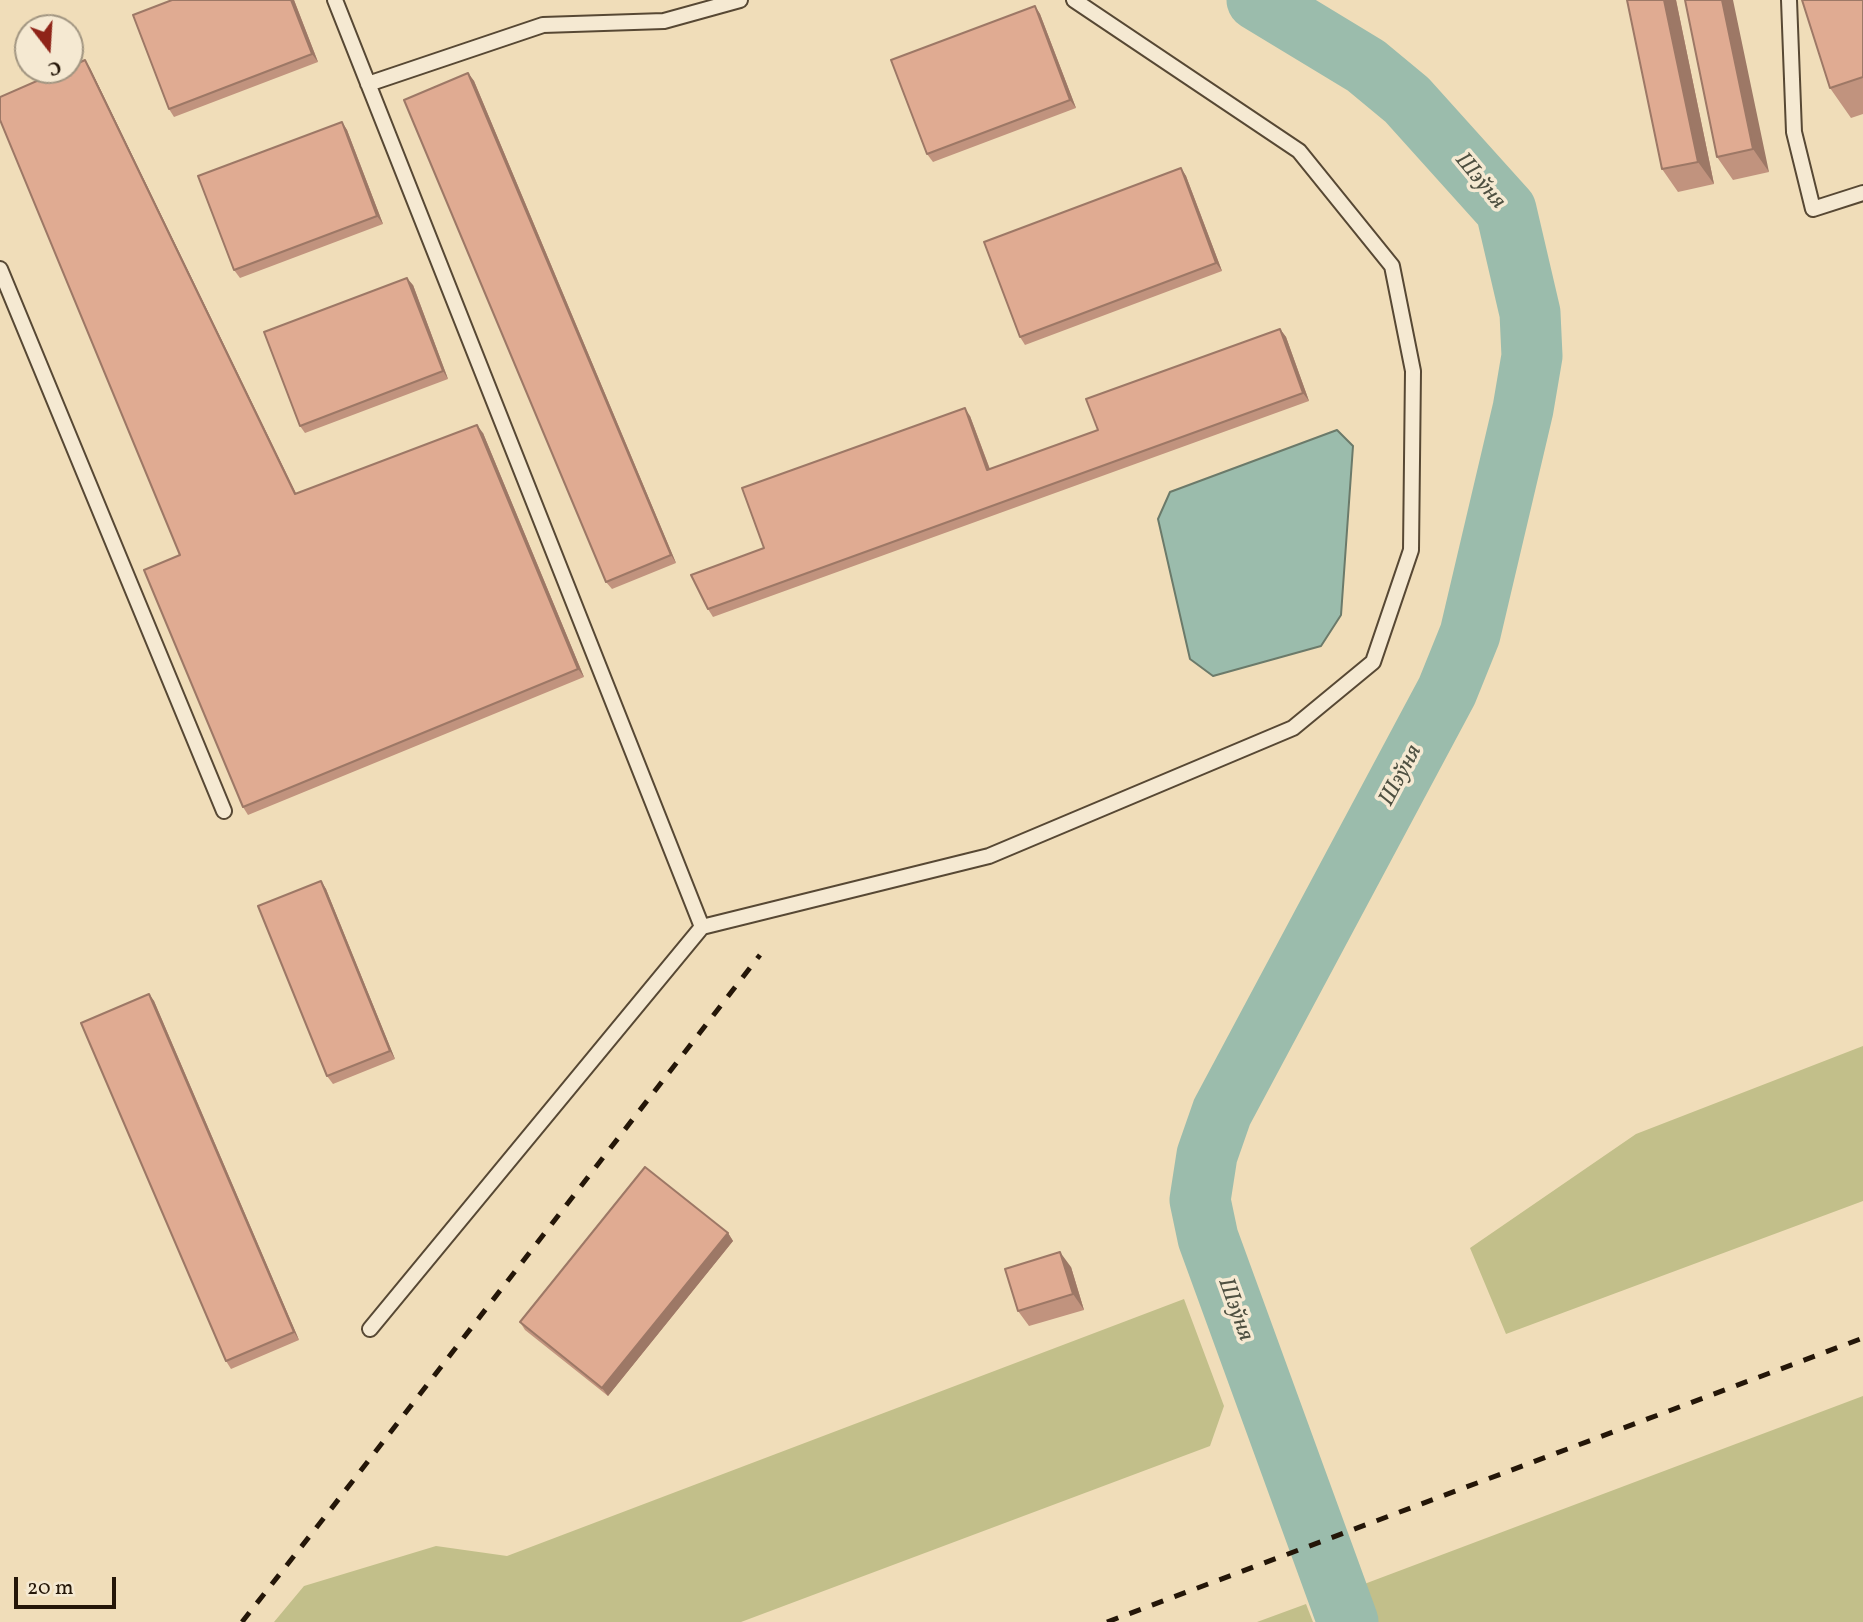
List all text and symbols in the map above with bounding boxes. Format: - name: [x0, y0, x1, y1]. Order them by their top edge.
- north arrow: [14, 14, 84, 84]
- text: С: [45, 53, 64, 81]
- water label: Шэўня: [1448, 148, 1510, 216]
- water label: Шэўня: [1375, 741, 1429, 811]
- water label: Шэўня: [1210, 1275, 1258, 1345]
- scale bar: [18, 1562, 119, 1606]
- text: 20 m: [27, 1574, 73, 1603]

